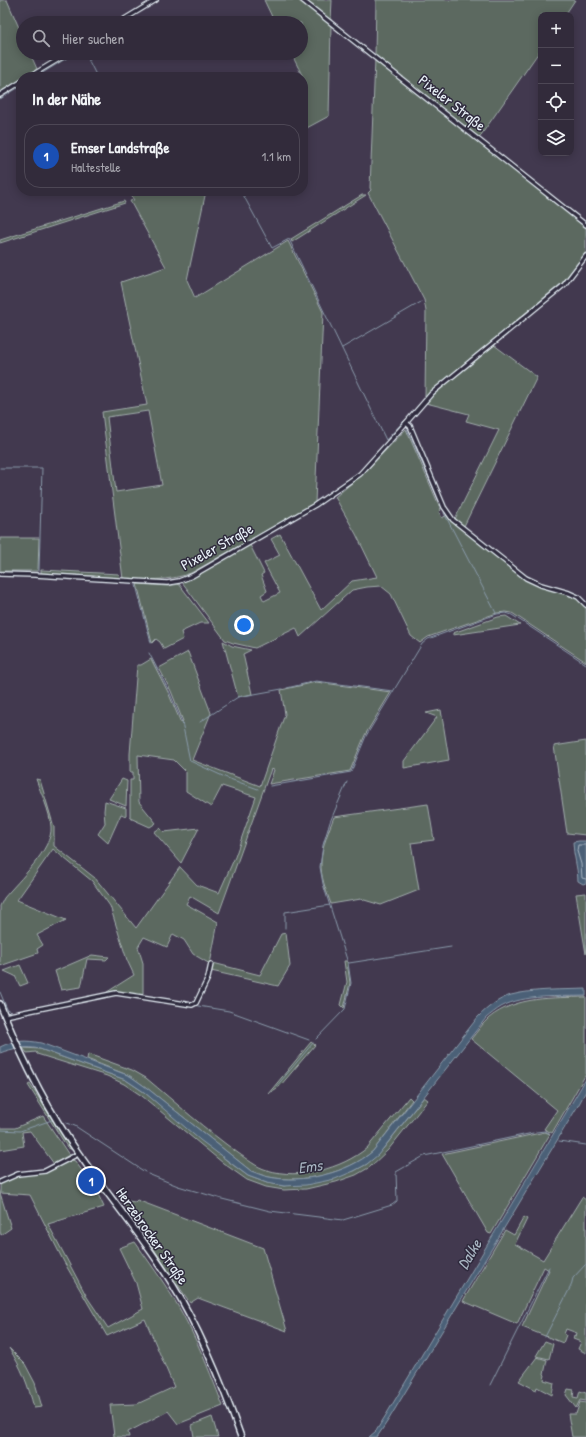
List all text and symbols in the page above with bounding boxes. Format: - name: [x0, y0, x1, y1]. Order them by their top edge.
- map controls: [538, 12, 574, 156]
- button: +: [538, 12, 574, 48]
- search box: [16, 16, 308, 60]
- icon: search: [30, 27, 52, 49]
- text: Hier suchen: [62, 28, 124, 49]
- button: −: [538, 48, 574, 84]
- street label: Pixeler Straße: [414, 70, 490, 136]
- button: locate: [538, 84, 574, 120]
- text: In der Nähe: [32, 87, 101, 110]
- button: layers: [538, 120, 574, 156]
- text: Emser Landstraße: [71, 137, 169, 158]
- text: 1: [44, 147, 48, 165]
- text: 1.1 km: [262, 147, 291, 165]
- text: Haltestelle: [71, 158, 121, 176]
- street label: Pixeler Straße: [177, 518, 257, 575]
- your location: [234, 615, 254, 635]
- water label: Ems: [297, 1153, 325, 1178]
- pin: 1: [78, 1166, 104, 1196]
- street label: Herzebrocker Straße: [111, 1183, 194, 1288]
- water label: Dalke: [452, 1234, 487, 1273]

